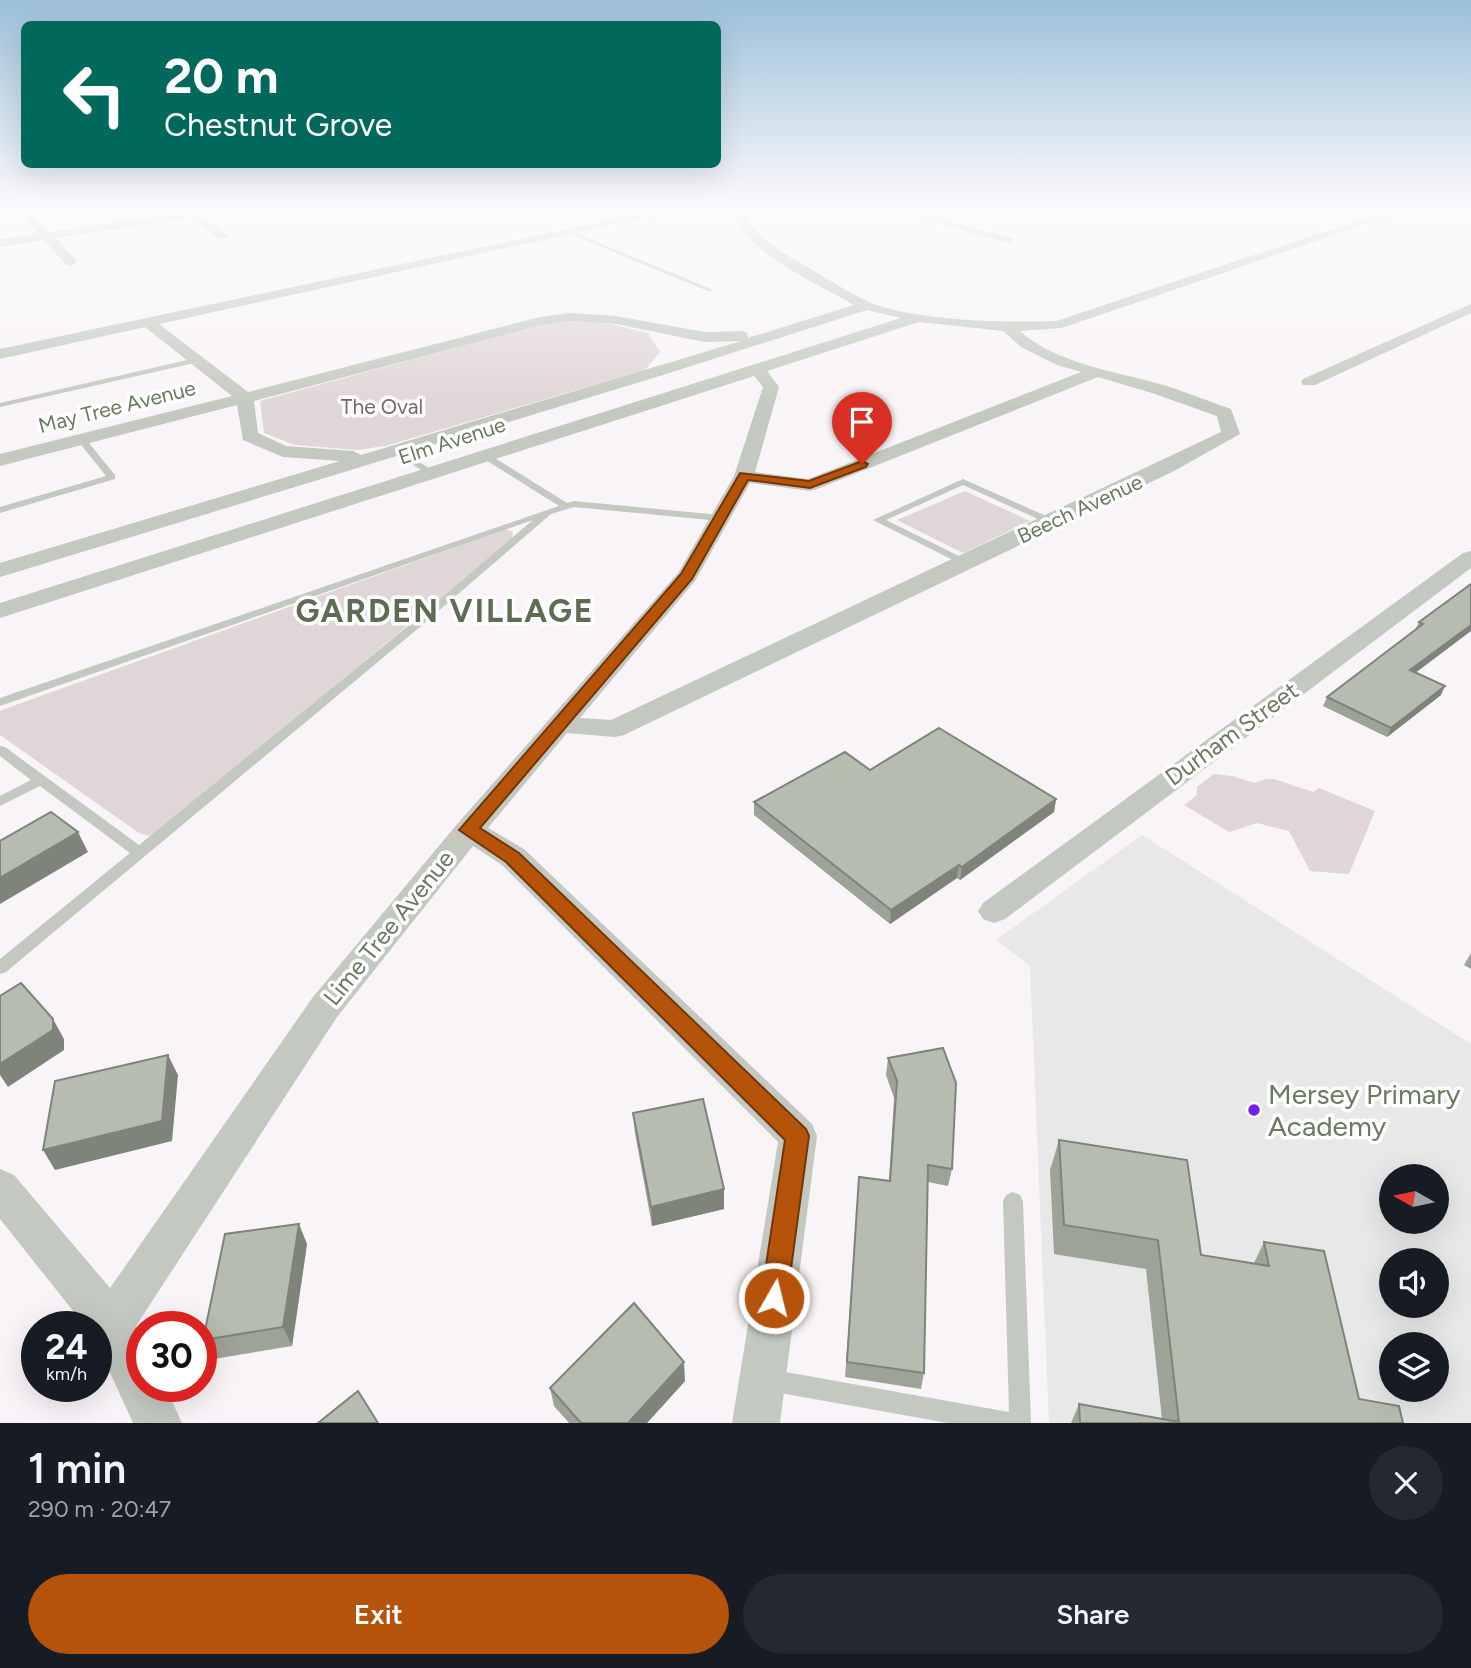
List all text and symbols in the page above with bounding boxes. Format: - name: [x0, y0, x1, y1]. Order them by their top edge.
- text: 20 m: [164, 46, 279, 105]
- icon: left: [49, 49, 140, 140]
- text: Chestnut Grove: [164, 106, 392, 144]
- street label: May Tree Avenue: [36, 375, 198, 438]
- pin: [832, 392, 892, 464]
- park label: The Oval: [341, 394, 423, 419]
- icon: arrive: [843, 403, 881, 441]
- street label: Elm Avenue: [395, 411, 509, 470]
- street label: Beech Avenue: [1013, 469, 1146, 548]
- district label: GARDEN VILLAGE: [295, 592, 595, 630]
- street label: Durham Street: [1160, 676, 1304, 792]
- street label: Lime Tree Avenue: [317, 844, 460, 1011]
- place label: Mersey Primary Academy: [1268, 1077, 1461, 1143]
- marker: Mersey Primary Academy: [1246, 1102, 1262, 1118]
- north arrow: [1379, 1164, 1449, 1234]
- map controls: [1379, 1164, 1449, 1402]
- button: sound: [1379, 1248, 1449, 1318]
- position arrow: [737, 1261, 811, 1335]
- speed limit sign: 30: [126, 1311, 217, 1402]
- text: 24: [45, 1326, 88, 1368]
- button: layers: [1379, 1332, 1449, 1402]
- text: km/h: [46, 1363, 87, 1385]
- text: 1 min: [28, 1443, 126, 1494]
- button: close: [1369, 1446, 1443, 1520]
- text: 290 m · 20:47: [28, 1495, 171, 1523]
- button: Exit: [28, 1574, 729, 1654]
- button: Share: [743, 1574, 1443, 1654]

